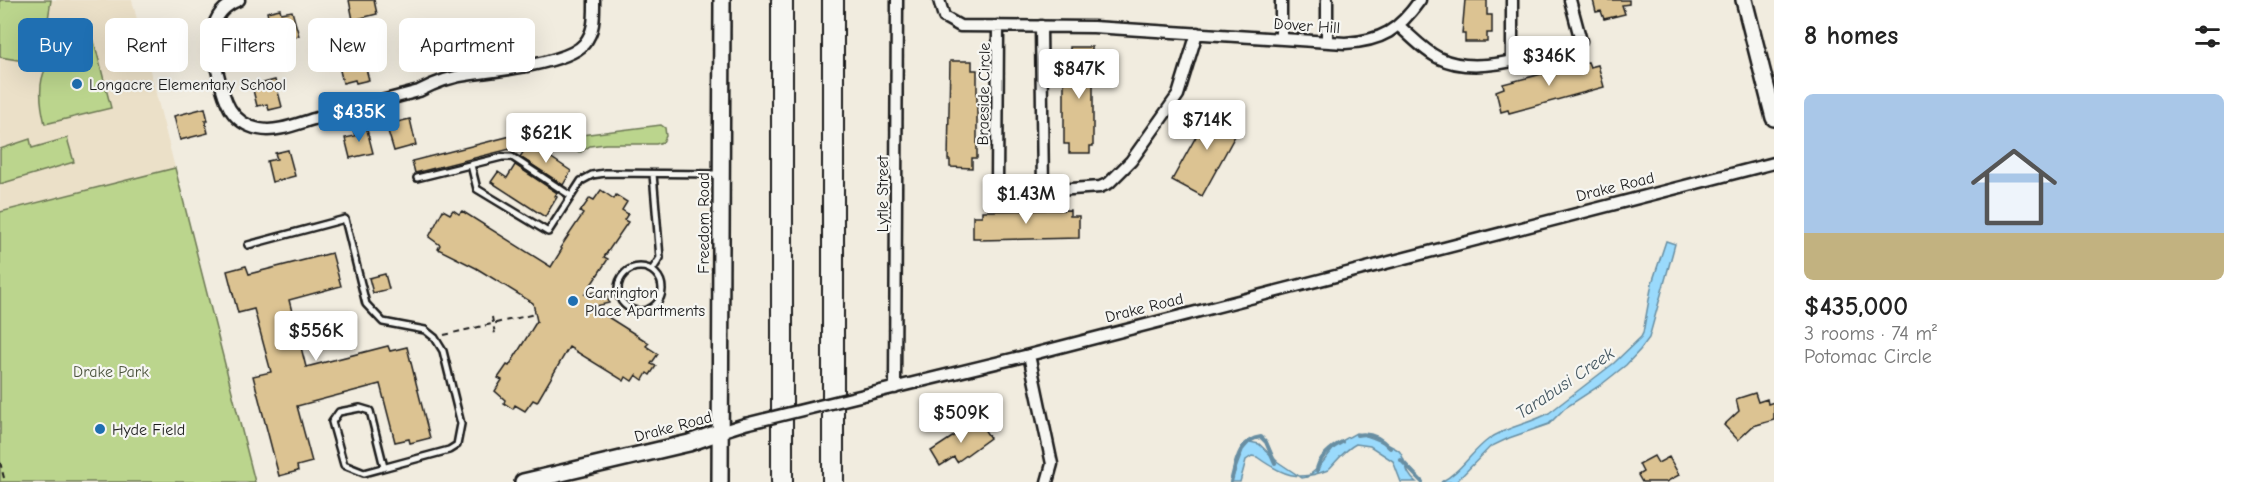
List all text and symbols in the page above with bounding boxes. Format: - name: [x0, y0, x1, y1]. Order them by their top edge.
- street label: Dover Hill: [1273, 15, 1341, 37]
- chip: Buy: [18, 18, 93, 72]
- chip: Rent: [105, 18, 188, 72]
- chip: Filters: [200, 18, 296, 72]
- chip: New: [308, 18, 387, 72]
- chip: Apartment: [399, 18, 535, 72]
- icon: filters: [2191, 20, 2224, 53]
- text: 8 homes: [1804, 21, 1898, 51]
- pin: $346K: [1507, 36, 1591, 87]
- street label: Braeside Circle: [974, 42, 994, 146]
- text: $346K: [1523, 44, 1576, 67]
- pin: $847K: [1037, 49, 1121, 100]
- text: $847K: [1053, 57, 1105, 80]
- place label: Longacre Elementary School: [89, 76, 286, 94]
- marker: Longacre Elementary School: [70, 77, 84, 91]
- pin: $435K: [317, 92, 401, 143]
- text: $435K: [332, 100, 386, 123]
- pin: $714K: [1165, 100, 1249, 151]
- text: $714K: [1182, 108, 1232, 131]
- pin: $621K: [504, 113, 588, 164]
- text: $621K: [520, 121, 572, 144]
- icon: home: [1960, 133, 2068, 241]
- street label: Lytle Street: [874, 155, 892, 232]
- street label: Drake Road: [1574, 169, 1656, 205]
- street label: Freedom Road: [695, 172, 713, 274]
- pin: $1.43M: [977, 174, 1075, 225]
- text: $1.43M: [997, 182, 1055, 205]
- place label: Carrington Place Apartments: [585, 284, 705, 320]
- street label: Drake Road: [1103, 290, 1185, 326]
- text: $435,000: [1804, 292, 1908, 322]
- marker: Carrington Place Apartments: [566, 294, 580, 308]
- pin: $556K: [274, 311, 358, 362]
- text: $556K: [289, 319, 344, 342]
- text: 3 rooms · 74 m²: [1804, 322, 1937, 345]
- water label: Tarabusi Creek: [1512, 343, 1619, 424]
- text: Potomac Circle: [1804, 345, 1932, 368]
- park label: Drake Park: [73, 363, 149, 381]
- pin: $509K: [919, 393, 1003, 444]
- text: $509K: [933, 401, 989, 424]
- street label: Drake Road: [632, 408, 714, 446]
- place label: Hyde Field: [112, 421, 185, 439]
- marker: Hyde Field: [93, 422, 107, 436]

